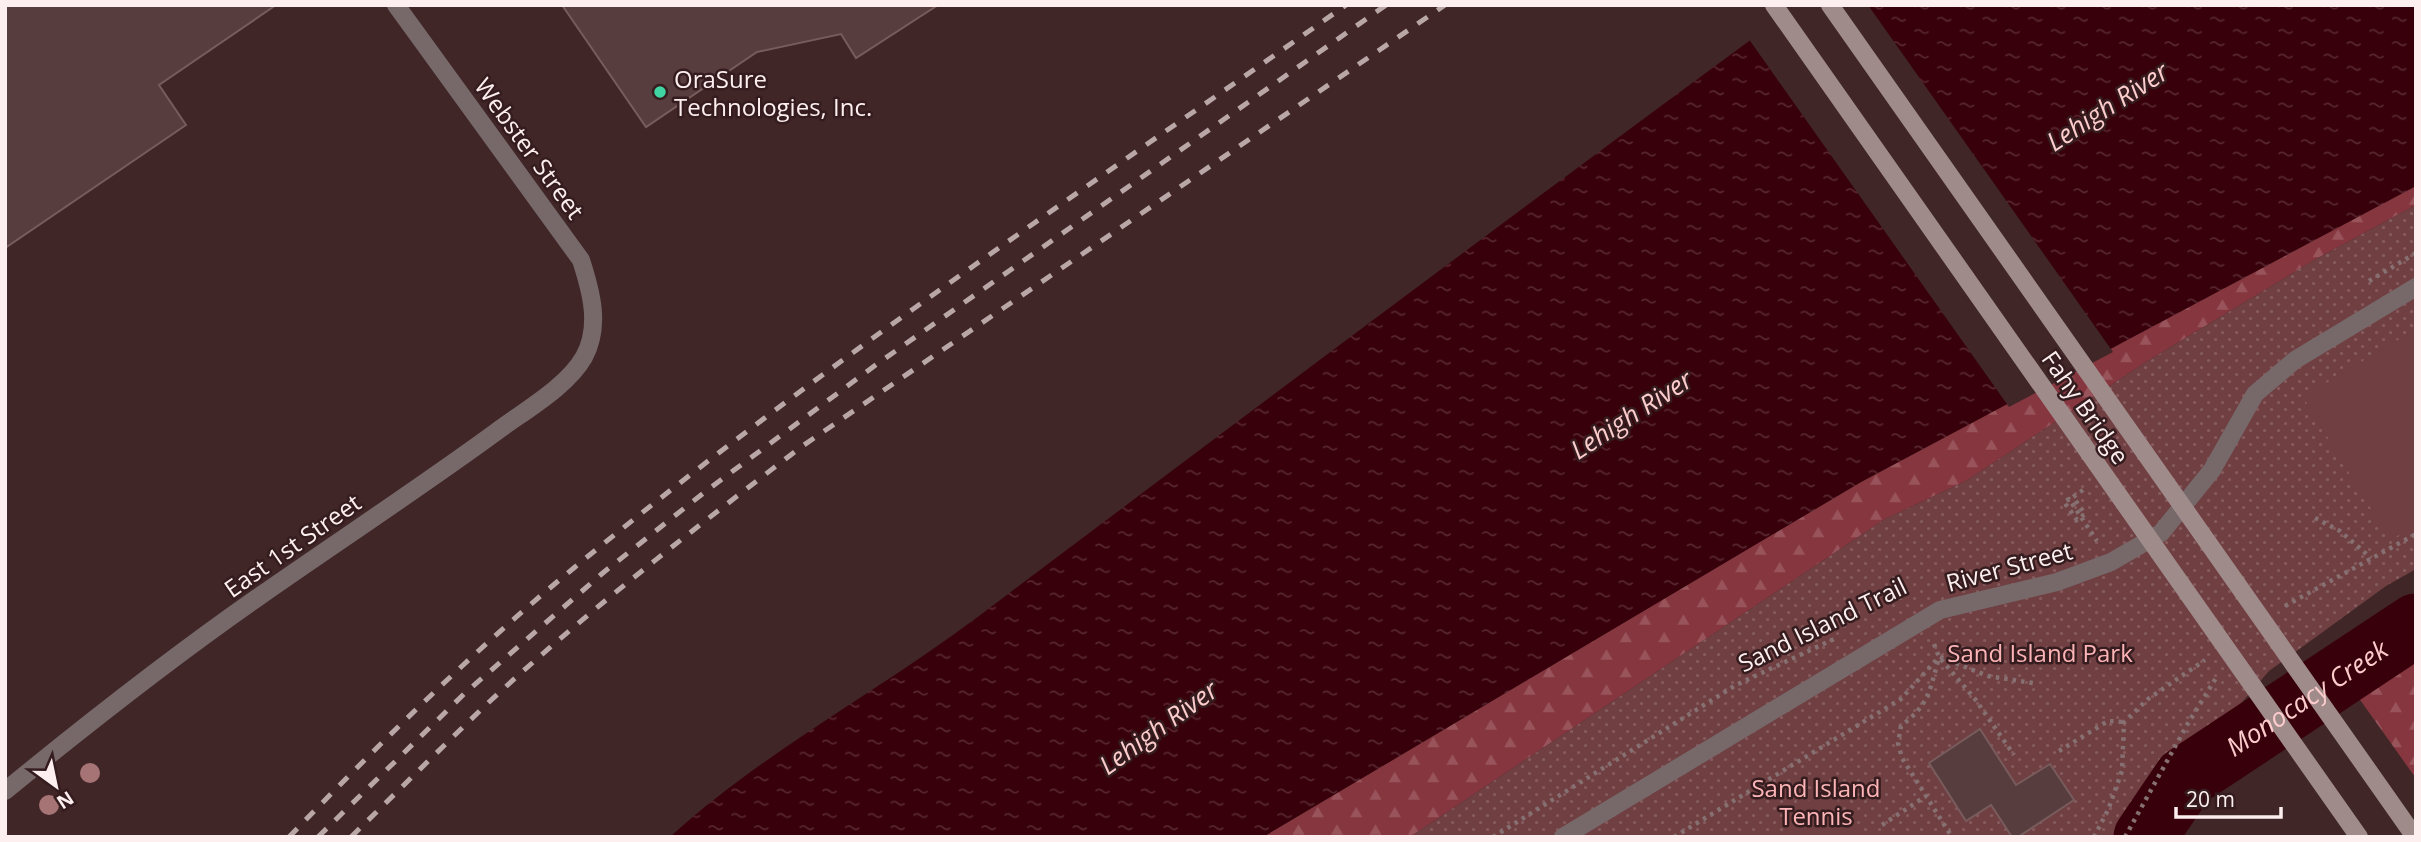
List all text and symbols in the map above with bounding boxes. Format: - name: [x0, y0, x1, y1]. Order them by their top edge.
- water label: Lehigh River: [2039, 52, 2176, 159]
- place label: OraSure Technologies, Inc.: [674, 62, 872, 123]
- street label: Webster Street: [468, 71, 592, 225]
- marker: OraSure Technologies, Inc.: [652, 84, 668, 100]
- street label: Fahy Bridge: [2035, 344, 2137, 470]
- water label: Lehigh River: [1563, 360, 1700, 467]
- street label: East 1st Street: [217, 486, 367, 604]
- street label: River Street: [1942, 533, 2076, 599]
- street label: Sand Island Trail: [1732, 569, 1912, 679]
- water label: Monocacy Creek: [2218, 630, 2396, 764]
- park label: Sand Island Park: [1947, 636, 2133, 669]
- water label: Lehigh River: [1091, 671, 1226, 782]
- north arrow: [21, 751, 91, 821]
- park label: Sand Island Tennis: [1751, 771, 1881, 832]
- scale bar: [2176, 776, 2281, 820]
- text: N: [52, 785, 79, 815]
- text: 20 m: [2186, 785, 2235, 813]

